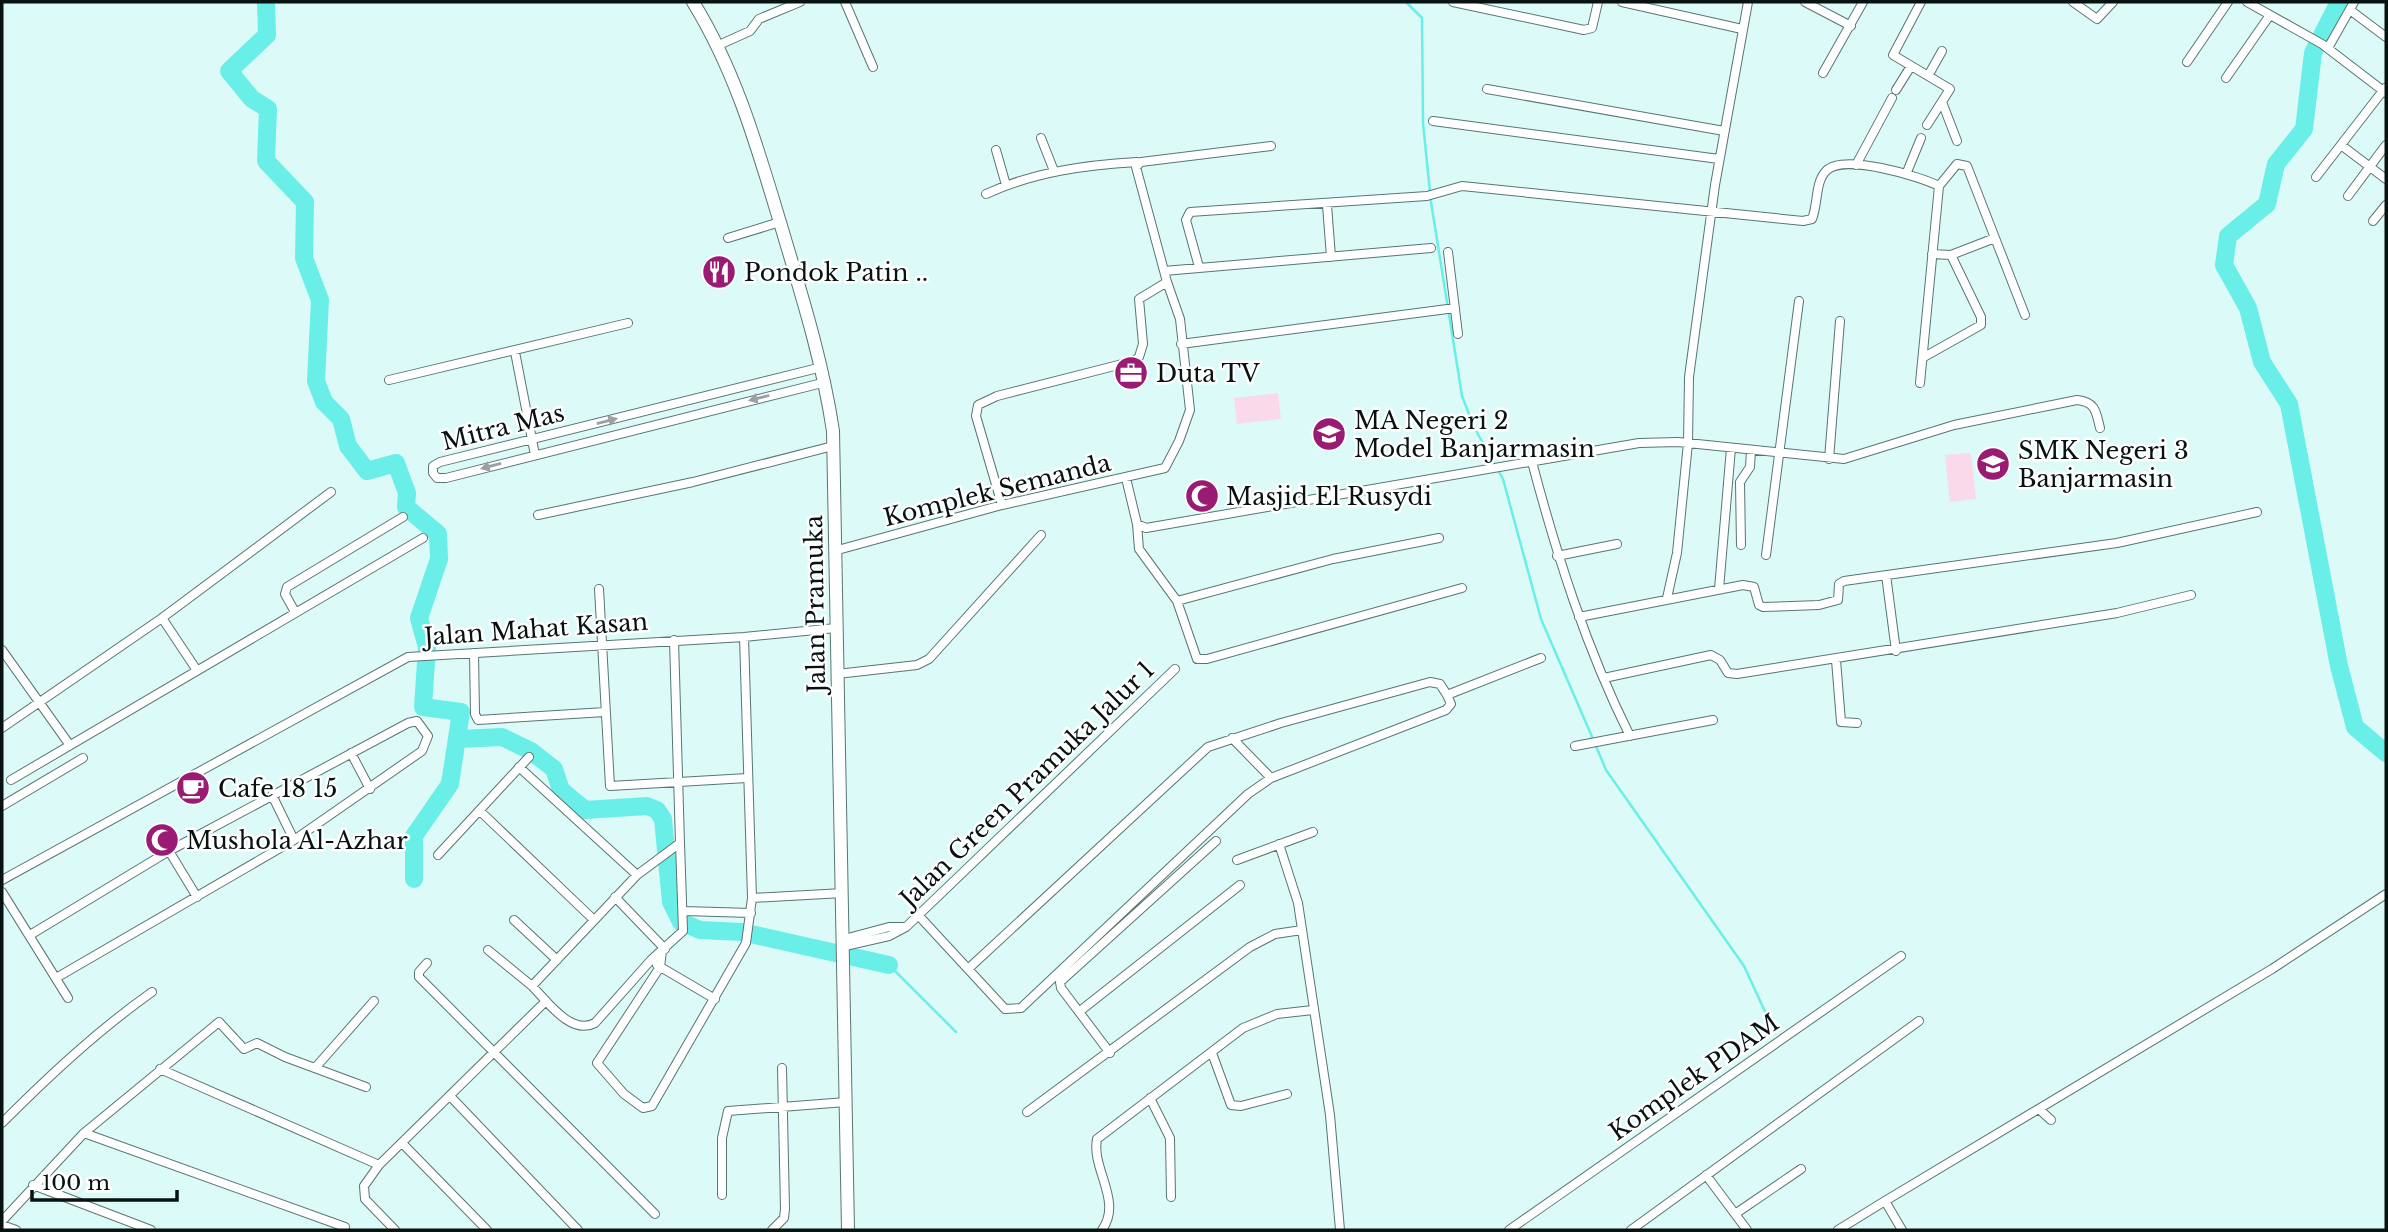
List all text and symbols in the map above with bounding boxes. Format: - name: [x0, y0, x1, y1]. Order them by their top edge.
- restaurant icon: Pondok Patin ..: [700, 253, 738, 291]
- place label: Pondok Patin ..: [744, 258, 928, 287]
- office icon: Duta TV: [1112, 354, 1150, 392]
- place label: Duta TV: [1156, 359, 1261, 388]
- one-way arrow: [748, 393, 770, 404]
- street label: Mitra Mas: [439, 398, 567, 456]
- place label: MA Negeri 2 Model Banjarmasin: [1354, 406, 1595, 463]
- school or university icon: MA Negeri 2 Model Banjarmasin: [1310, 415, 1348, 453]
- one-way arrow: [596, 416, 618, 427]
- place label: SMK Negeri 3 Banjarmasin: [2018, 436, 2189, 493]
- school or university icon: SMK Negeri 3 Banjarmasin: [1974, 445, 2012, 483]
- street label: Komplek Semanda: [880, 448, 1114, 532]
- one-way arrow: [480, 462, 501, 472]
- mosque icon: Masjid El Rusydi: [1183, 477, 1221, 515]
- place label: Masjid El Rusydi: [1226, 482, 1432, 511]
- street label: Jalan Pramuka: [799, 514, 831, 696]
- street label: Jalan Mahat Kasan: [420, 607, 649, 652]
- street label: Jalan Green Pramuka Jalur 1: [892, 655, 1160, 915]
- cafe icon: Cafe 18 15: [174, 769, 212, 807]
- place label: Cafe 18 15: [218, 774, 337, 803]
- mosque icon: Mushola Al-Azhar: [143, 821, 181, 859]
- place label: Mushola Al-Azhar: [186, 826, 408, 855]
- street label: Komplek PDAM: [1604, 1008, 1784, 1146]
- scale bar: [32, 1158, 177, 1202]
- text: 100 m: [42, 1170, 110, 1196]

